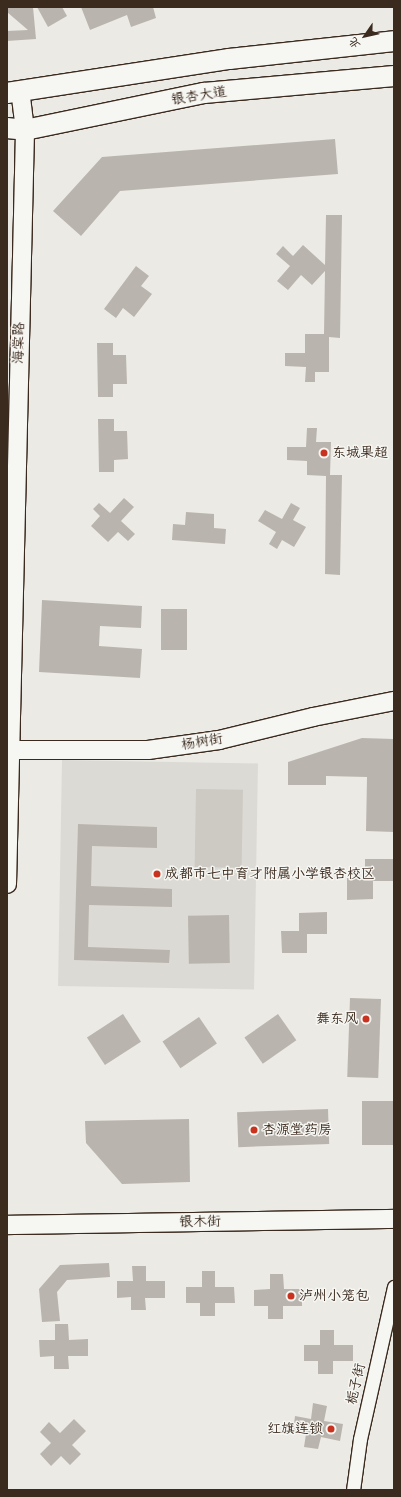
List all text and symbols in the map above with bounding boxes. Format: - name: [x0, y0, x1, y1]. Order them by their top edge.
- north arrow: [345, 16, 385, 56]
- text: 北: [346, 34, 364, 51]
- street label: 银杏大道: [170, 83, 228, 109]
- street label: 海棠路: [10, 322, 28, 364]
- place label: 东城果超: [332, 445, 388, 461]
- marker: 东城果超: [319, 448, 329, 458]
- street label: 杨树街: [180, 730, 224, 754]
- place label: 成都市七中育才附属小学银杏校区: [165, 866, 375, 882]
- marker: 成都市七中育才附属小学银杏校区: [152, 869, 162, 879]
- place label: 舞东风: [316, 1011, 358, 1027]
- marker: 舞东风: [361, 1014, 371, 1024]
- place label: 杏源堂药房: [262, 1122, 332, 1138]
- marker: 杏源堂药房: [249, 1125, 259, 1135]
- street label: 银木街: [179, 1213, 221, 1231]
- place label: 泸州小笼包: [299, 1288, 369, 1304]
- marker: 泸州小笼包: [286, 1291, 296, 1301]
- street label: 栀子街: [343, 1362, 369, 1406]
- place label: 红旗连锁: [267, 1421, 323, 1437]
- marker: 红旗连锁: [326, 1424, 336, 1434]

